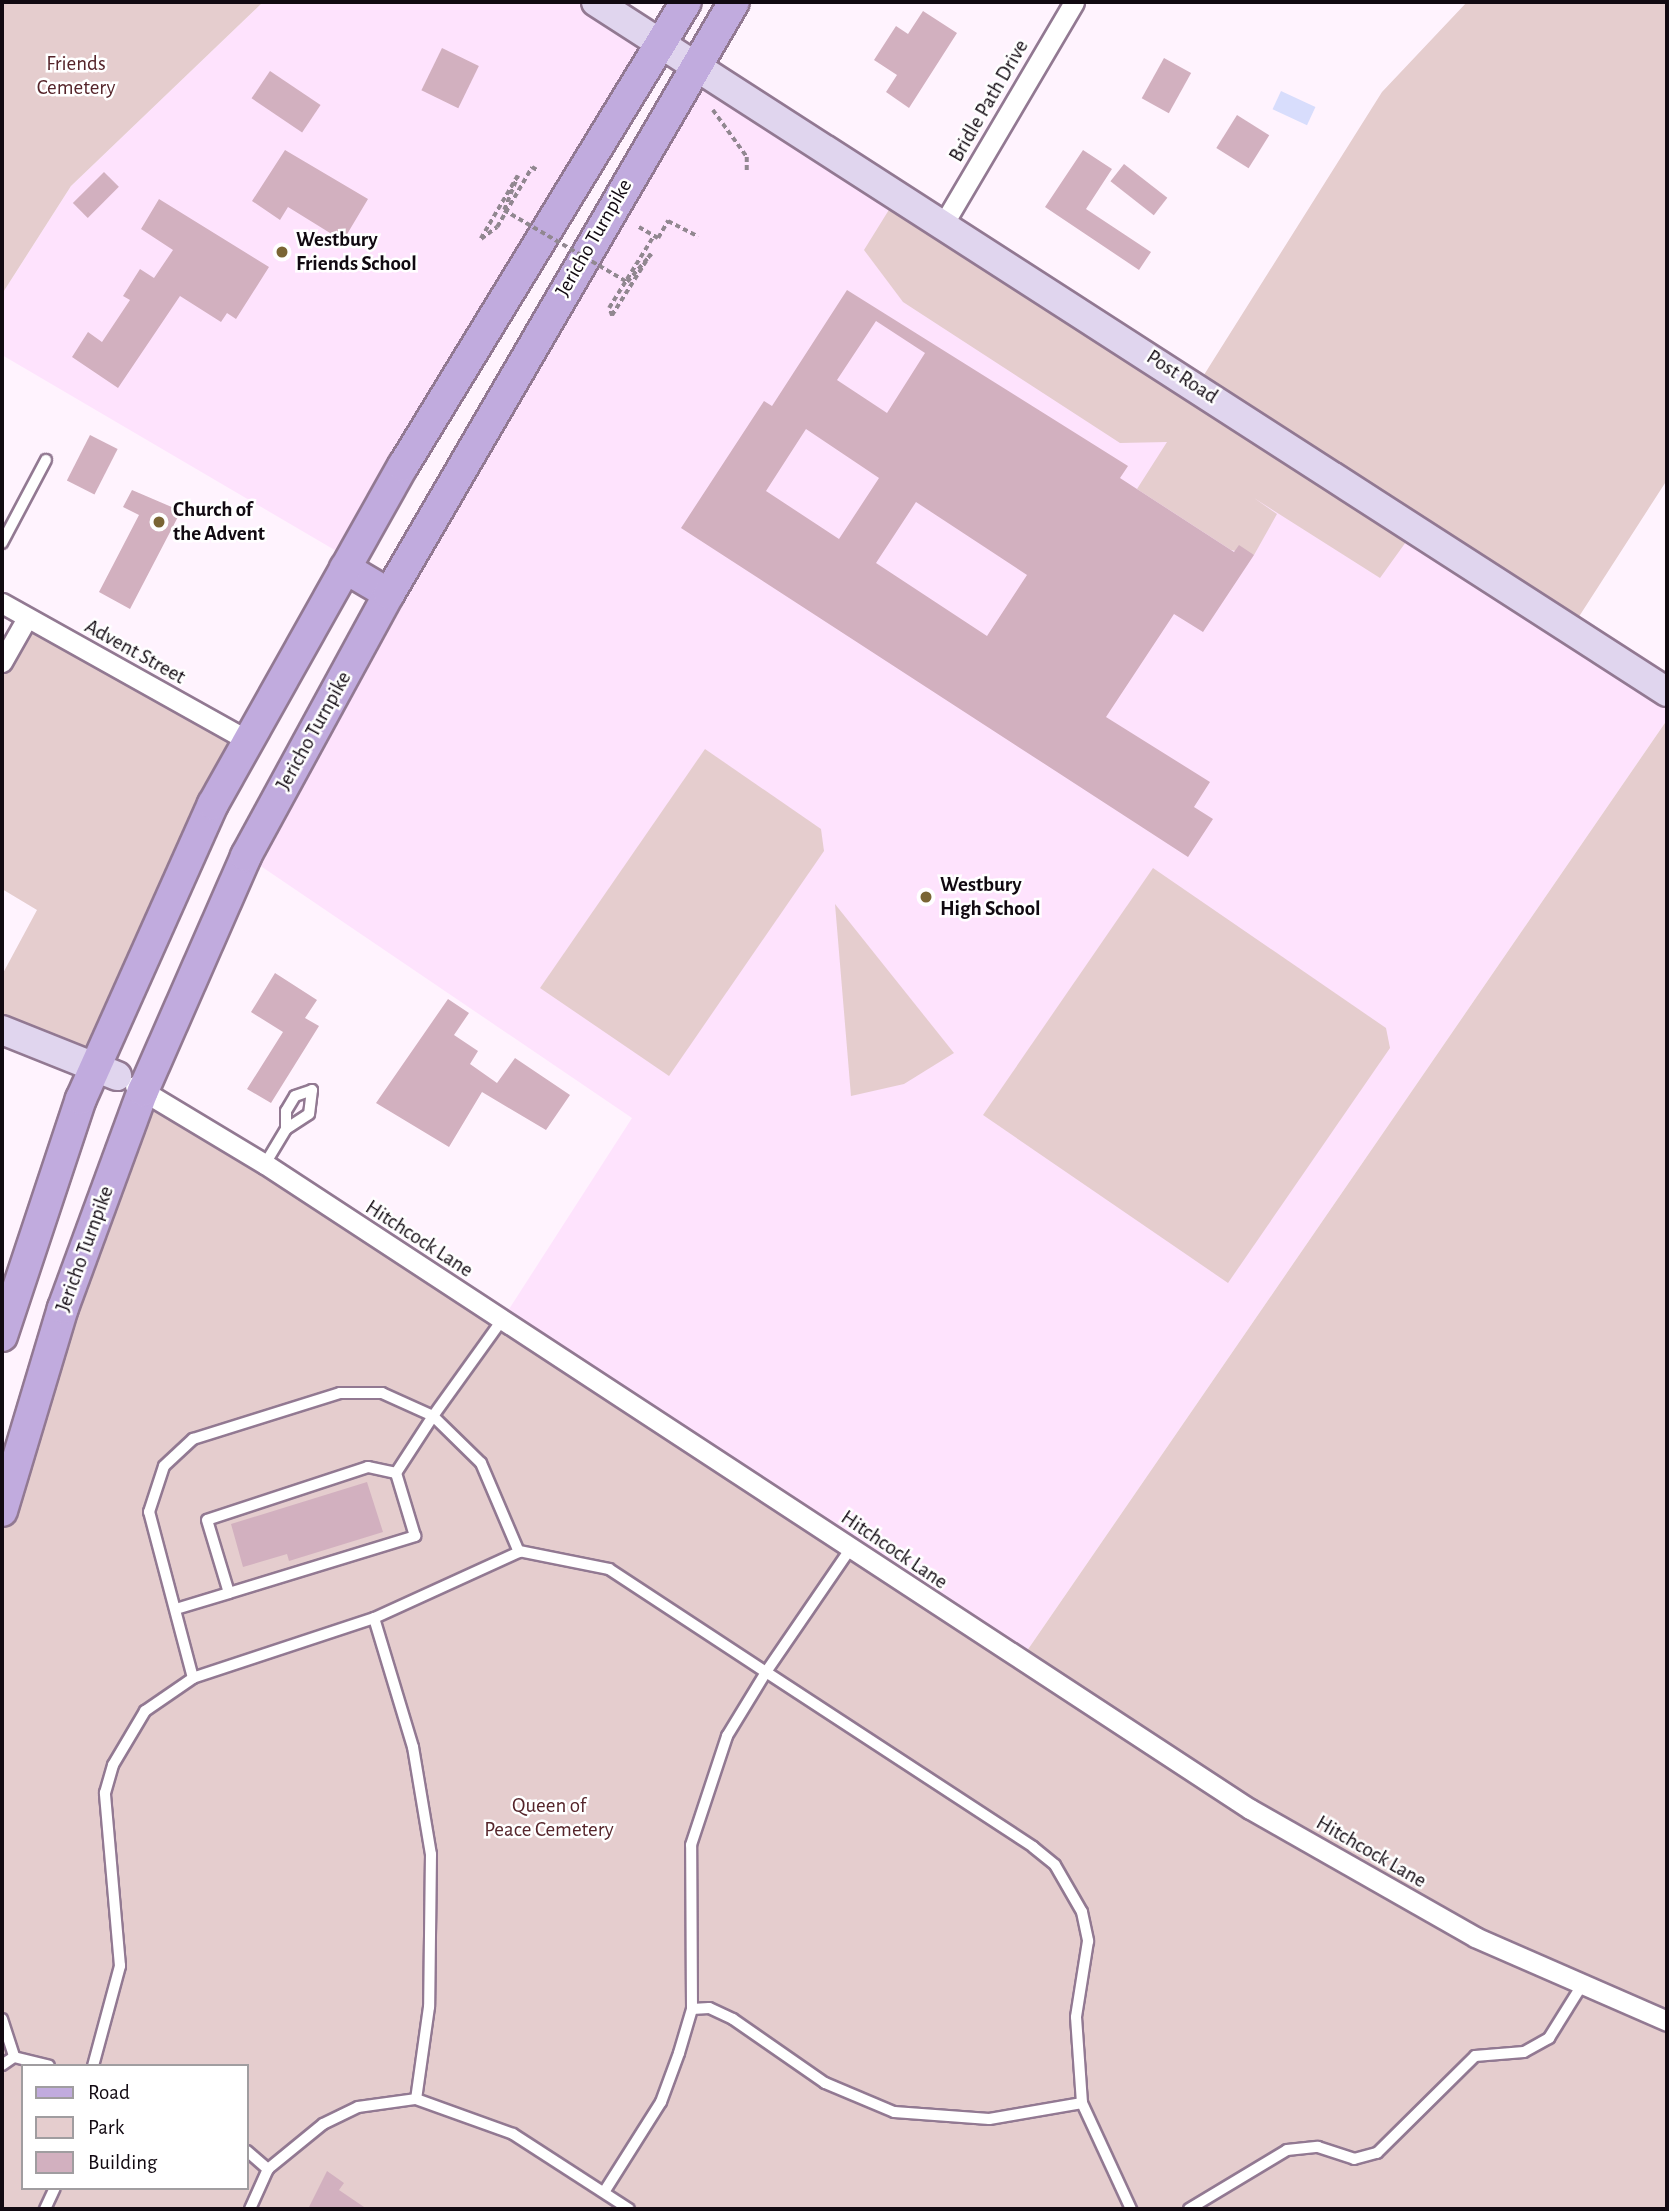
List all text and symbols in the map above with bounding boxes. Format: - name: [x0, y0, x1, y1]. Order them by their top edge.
- street label: Bridle Path Drive: [944, 35, 1034, 167]
- park label: Friends Cemetery: [37, 51, 115, 101]
- street label: Jericho Turnpike: [550, 175, 638, 301]
- place label: Westbury Friends School: [296, 227, 417, 277]
- marker: Westbury Friends School: [274, 244, 290, 260]
- street label: Post Road: [1142, 345, 1222, 409]
- place label: Church of the Advent: [173, 497, 265, 547]
- marker: Church of the Advent: [151, 514, 167, 530]
- street label: Advent Street: [80, 614, 190, 690]
- street label: Jericho Turnpike: [271, 667, 357, 795]
- place label: Westbury High School: [940, 872, 1041, 922]
- marker: Westbury High School: [918, 889, 934, 905]
- street label: Jericho Turnpike: [51, 1183, 119, 1315]
- street label: Hitchcock Lane: [361, 1195, 477, 1283]
- street label: Hitchcock Lane: [836, 1505, 952, 1595]
- park label: Queen of Peace Cemetery: [484, 1793, 614, 1843]
- street label: Hitchcock Lane: [1311, 1810, 1431, 1894]
- legend: [21, 2064, 248, 2190]
- text: Road: [88, 2082, 130, 2103]
- text: Park: [88, 2117, 124, 2138]
- text: Building: [88, 2152, 157, 2173]

